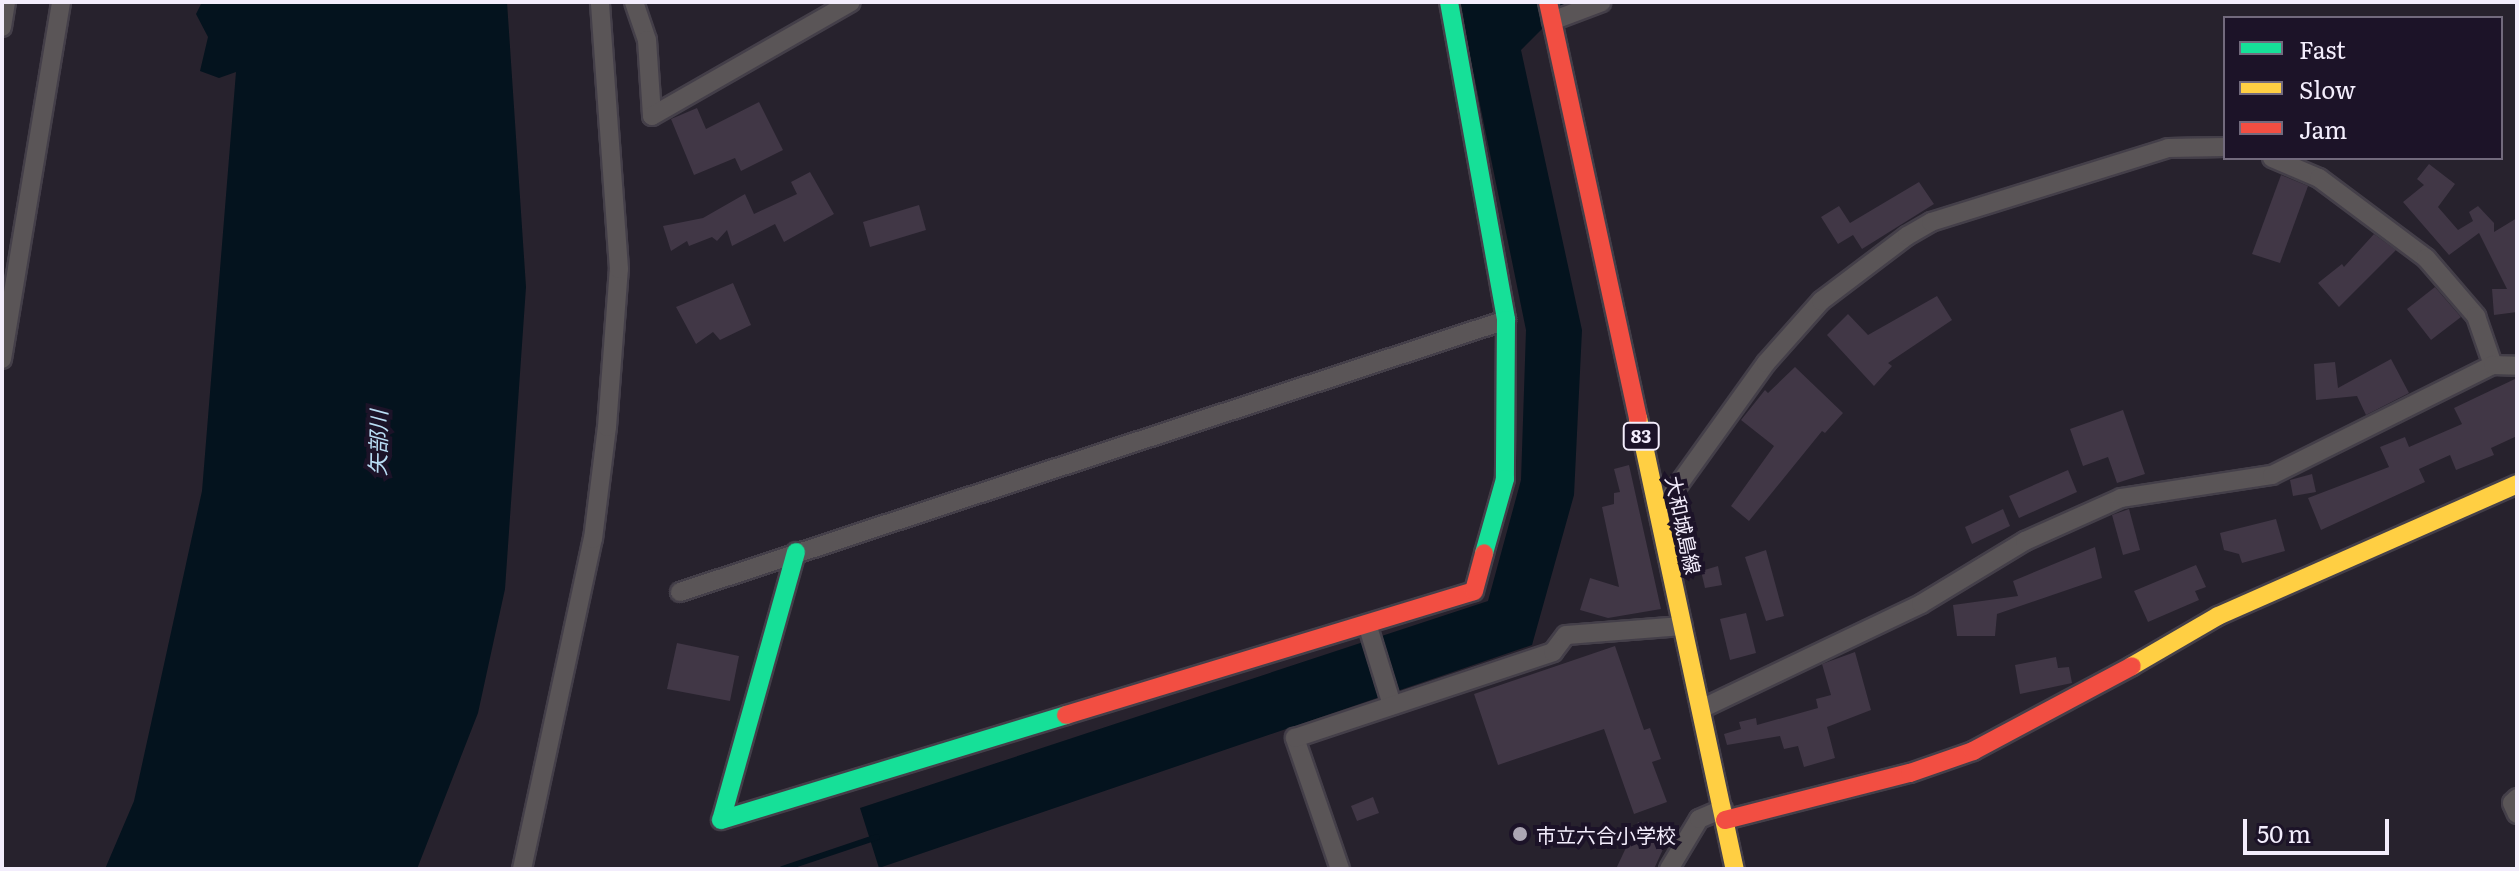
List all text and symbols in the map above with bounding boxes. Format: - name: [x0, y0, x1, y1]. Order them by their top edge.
- legend: [2223, 16, 2503, 160]
- text: Fast: [2299, 31, 2346, 66]
- text: Slow: [2299, 71, 2356, 106]
- text: Jam: [2299, 111, 2347, 146]
- water label: 矢部川: [363, 410, 391, 476]
- road number: 83: [1621, 422, 1661, 450]
- street label: 大和城島線: [1662, 474, 1706, 576]
- scale bar: [2247, 803, 2393, 853]
- text: 50 m: [2257, 815, 2311, 850]
- place label: 市立六合小学校: [1536, 822, 1676, 846]
- marker: 市立六合小学校: [1511, 825, 1529, 843]

